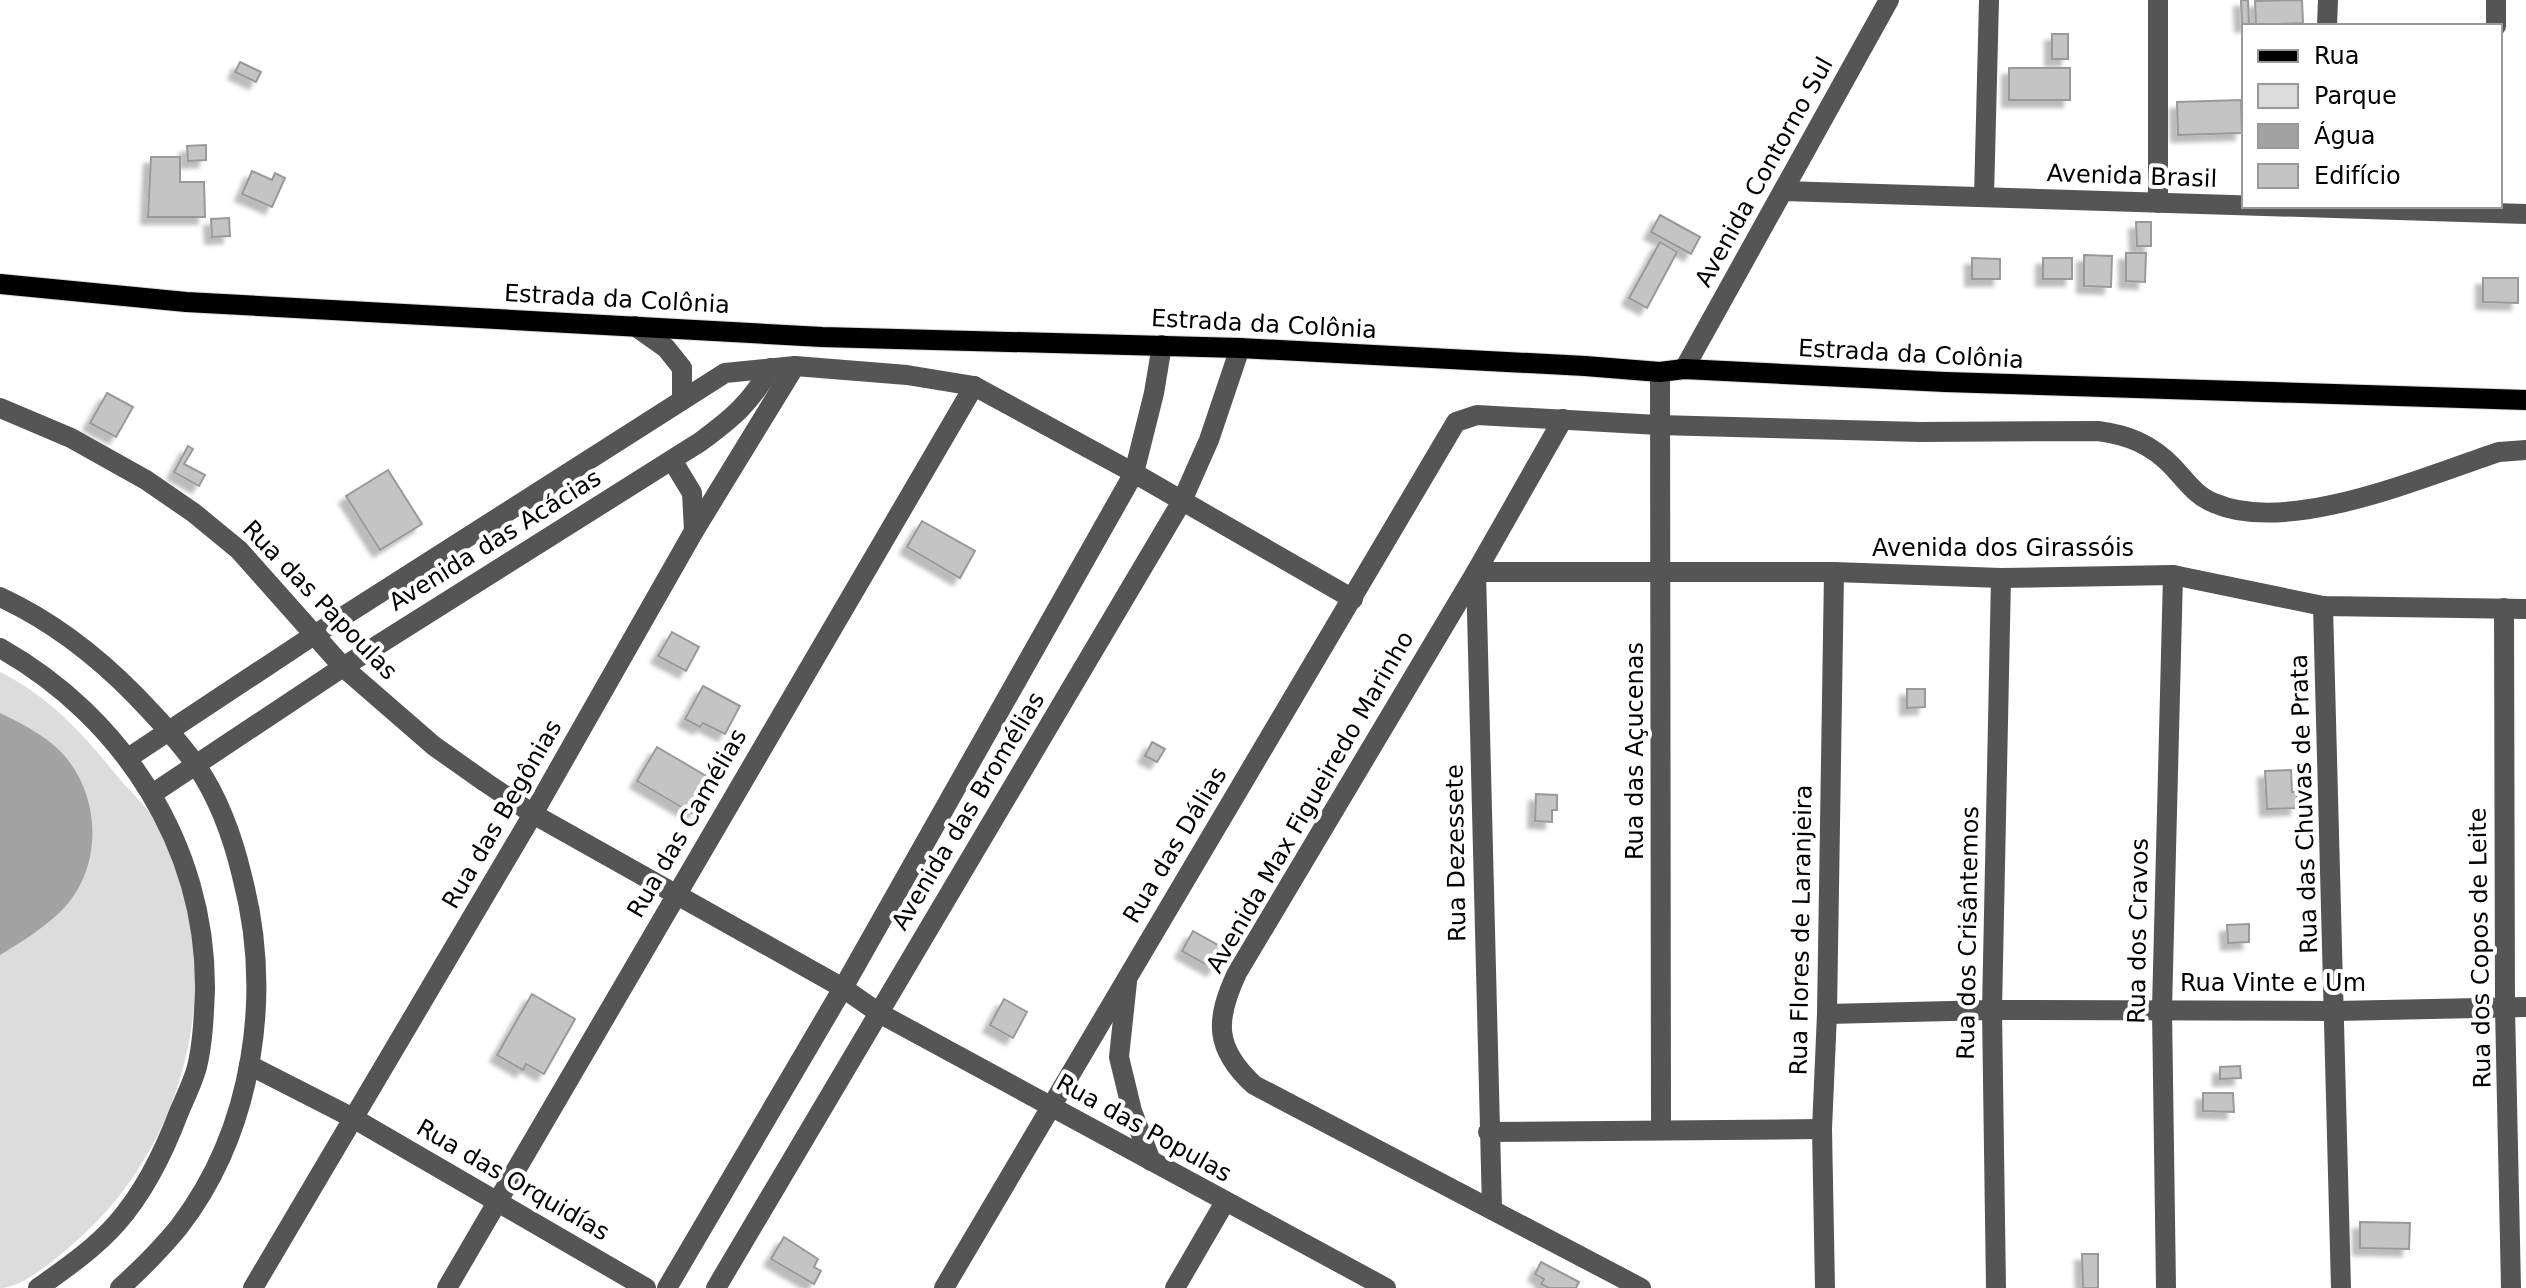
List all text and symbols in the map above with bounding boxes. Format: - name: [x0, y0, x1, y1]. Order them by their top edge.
- legend: [2242, 24, 2502, 208]
- text: Rua: [2314, 42, 2360, 70]
- street label: Avenida Contorno Sul: [1689, 52, 1839, 292]
- text: Parque: [2314, 82, 2397, 110]
- text: Água: [2314, 121, 2376, 150]
- street label: Avenida Brasil: [2046, 159, 2218, 193]
- text: Edifício: [2314, 162, 2401, 190]
- street label: Estrada da Colônia: [503, 279, 731, 319]
- street label: Estrada da Colônia: [1150, 304, 1378, 344]
- street label: Estrada da Colônia: [1797, 334, 2025, 374]
- street label: Avenida das Acácias: [384, 463, 606, 617]
- street label: Rua das Papoulas: [237, 515, 403, 685]
- street label: Avenida dos Girassóis: [1872, 534, 2134, 562]
- street label: Avenida Max Figueiredo Marinho: [1200, 626, 1420, 978]
- street label: Rua das Açucenas: [1621, 642, 1649, 860]
- street label: Rua das Chuvas de Prata: [2285, 654, 2323, 954]
- street label: Avenida das Bromélias: [886, 687, 1050, 935]
- street label: Rua das Begônias: [437, 715, 567, 913]
- street label: Rua das Camélias: [622, 724, 752, 922]
- street label: Rua das Dálias: [1117, 762, 1233, 928]
- street label: Rua Dezessete: [1440, 764, 1472, 942]
- street label: Rua Flores de Laranjeira: [1784, 784, 1818, 1076]
- street label: Rua dos Crisântemos: [1952, 806, 1984, 1060]
- street label: Rua dos Copos de Leite: [2464, 807, 2496, 1089]
- street label: Rua dos Cravos: [2122, 838, 2154, 1024]
- street label: Rua Vinte e Um: [2180, 969, 2366, 997]
- street label: Rua das Populas: [1052, 1068, 1236, 1188]
- street label: Rua das Orquidías: [412, 1113, 614, 1247]

